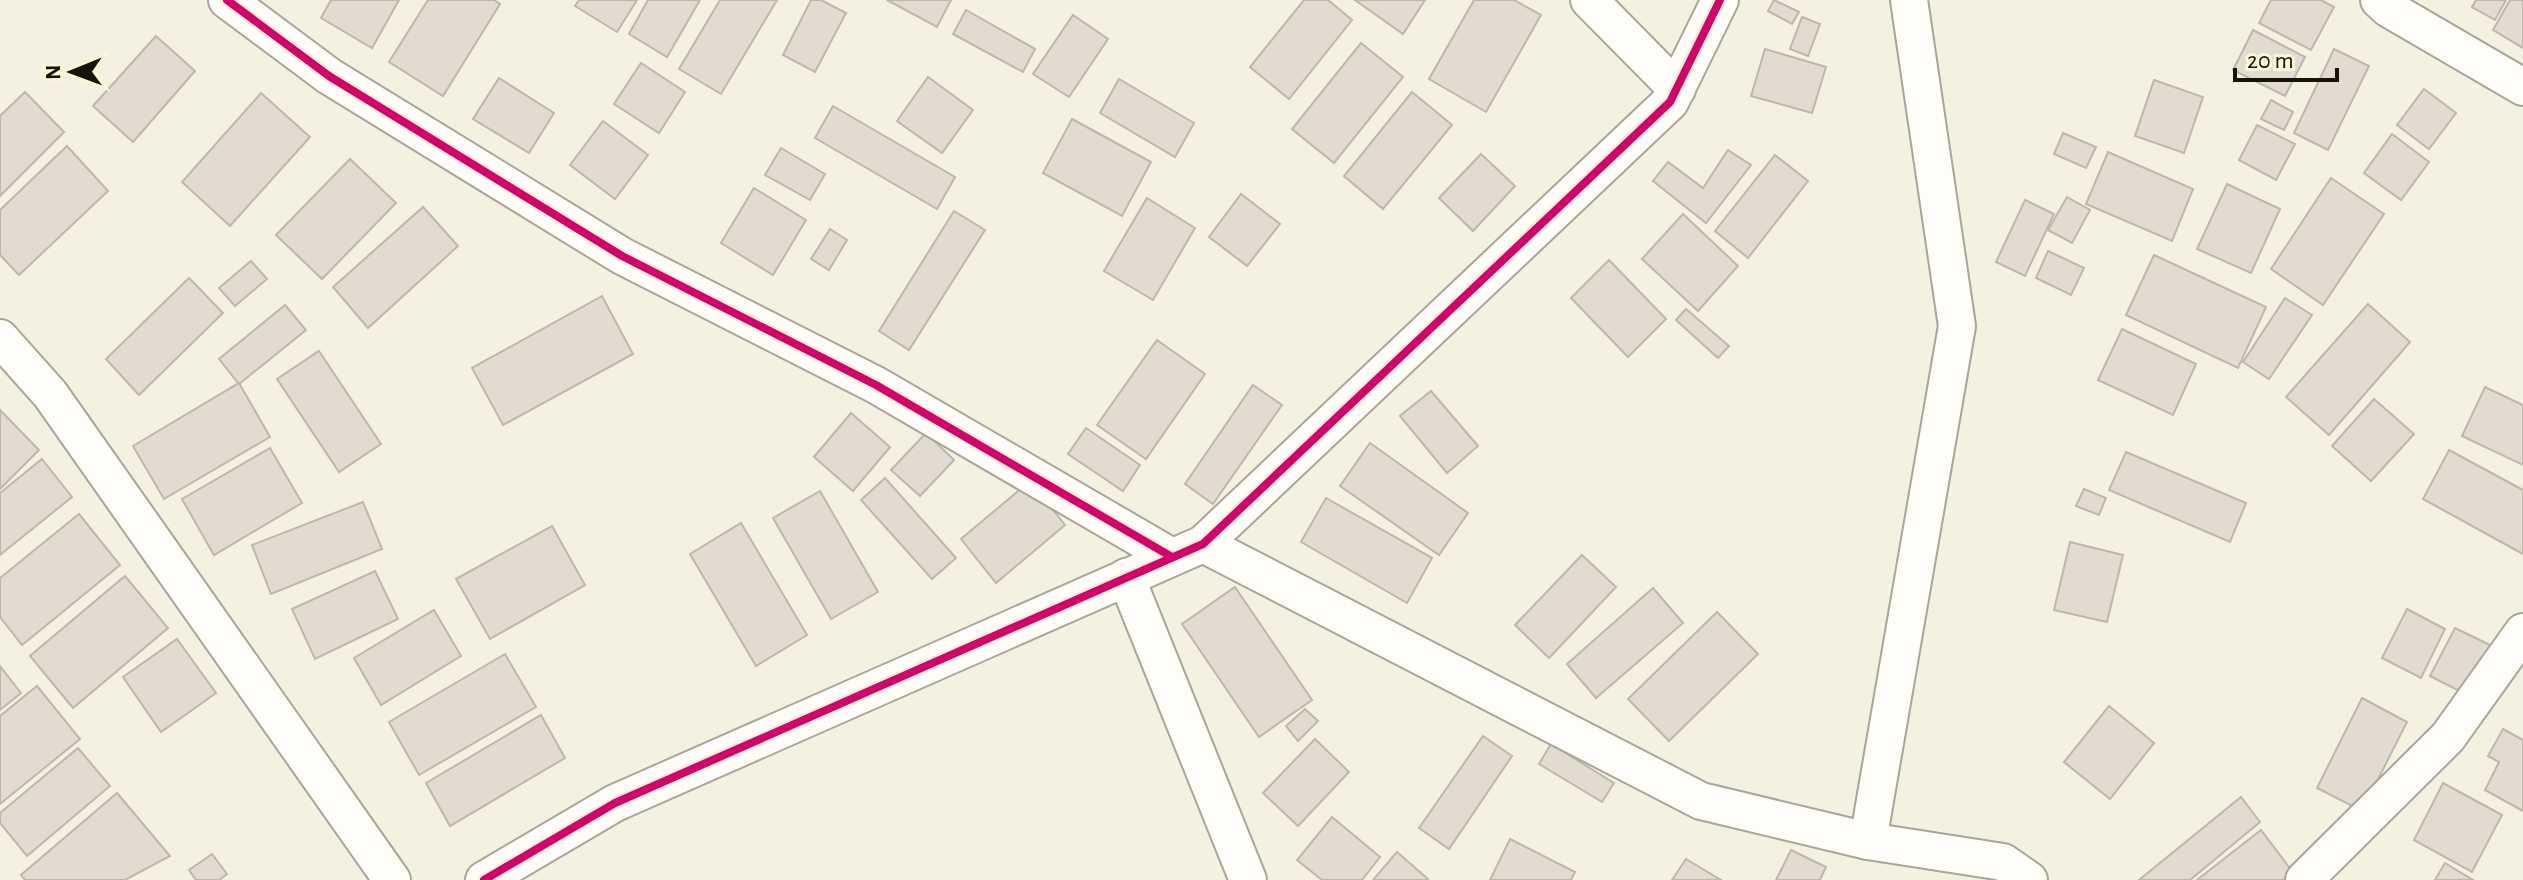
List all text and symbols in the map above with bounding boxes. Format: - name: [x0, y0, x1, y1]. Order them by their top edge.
- north arrow: [32, 32, 112, 112]
- scale bar: [2235, 32, 2337, 82]
- text: 20 m: [2247, 49, 2294, 73]
- text: N: [42, 64, 64, 80]

